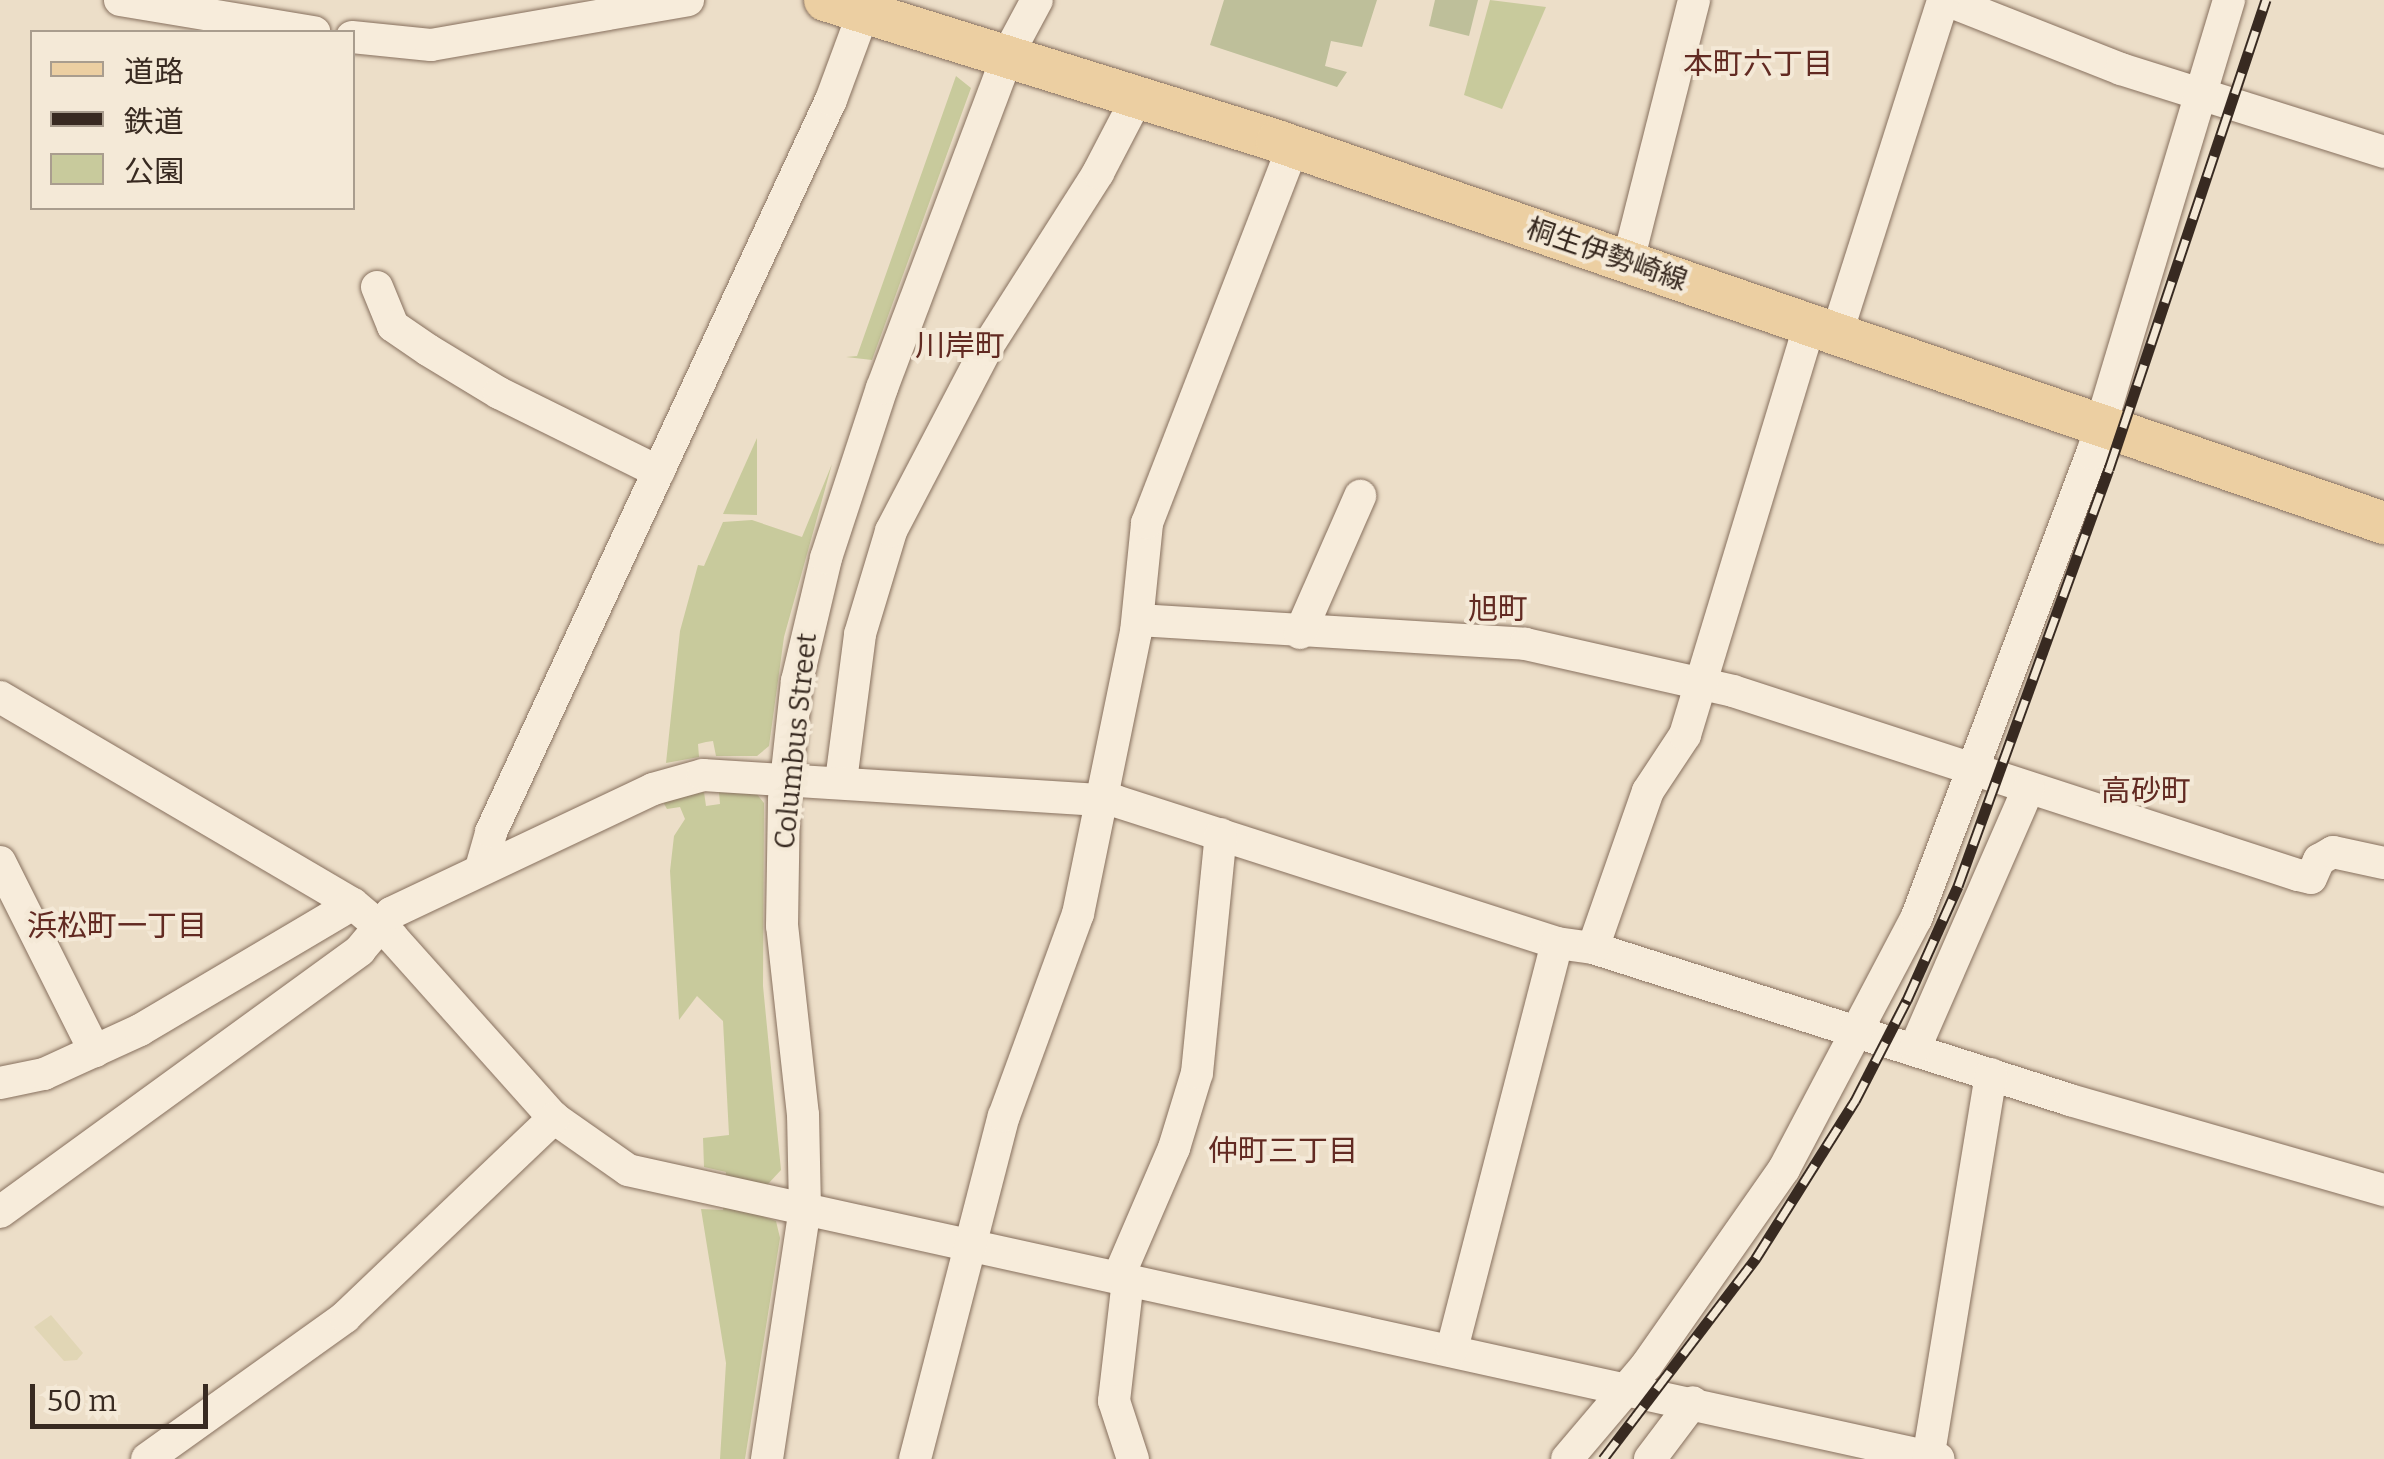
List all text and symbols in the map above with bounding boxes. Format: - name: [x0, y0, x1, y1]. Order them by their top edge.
- legend: [30, 30, 355, 210]
- district label: 本町六丁目: [1683, 46, 1833, 82]
- text: 道路: [124, 54, 184, 90]
- text: 鉄道: [124, 104, 184, 140]
- text: 公園: [124, 154, 184, 190]
- street label: 桐生伊勢崎線: [1522, 212, 1692, 298]
- district label: 川岸町: [915, 328, 1005, 364]
- district label: 旭町: [1468, 591, 1528, 627]
- street label: Columbus Street: [768, 631, 824, 851]
- district label: 高砂町: [2101, 773, 2191, 809]
- district label: 浜松町一丁目: [27, 908, 207, 944]
- district label: 仲町三丁目: [1208, 1133, 1358, 1169]
- scale bar: [35, 1364, 212, 1426]
- text: 50 m: [47, 1383, 117, 1419]

